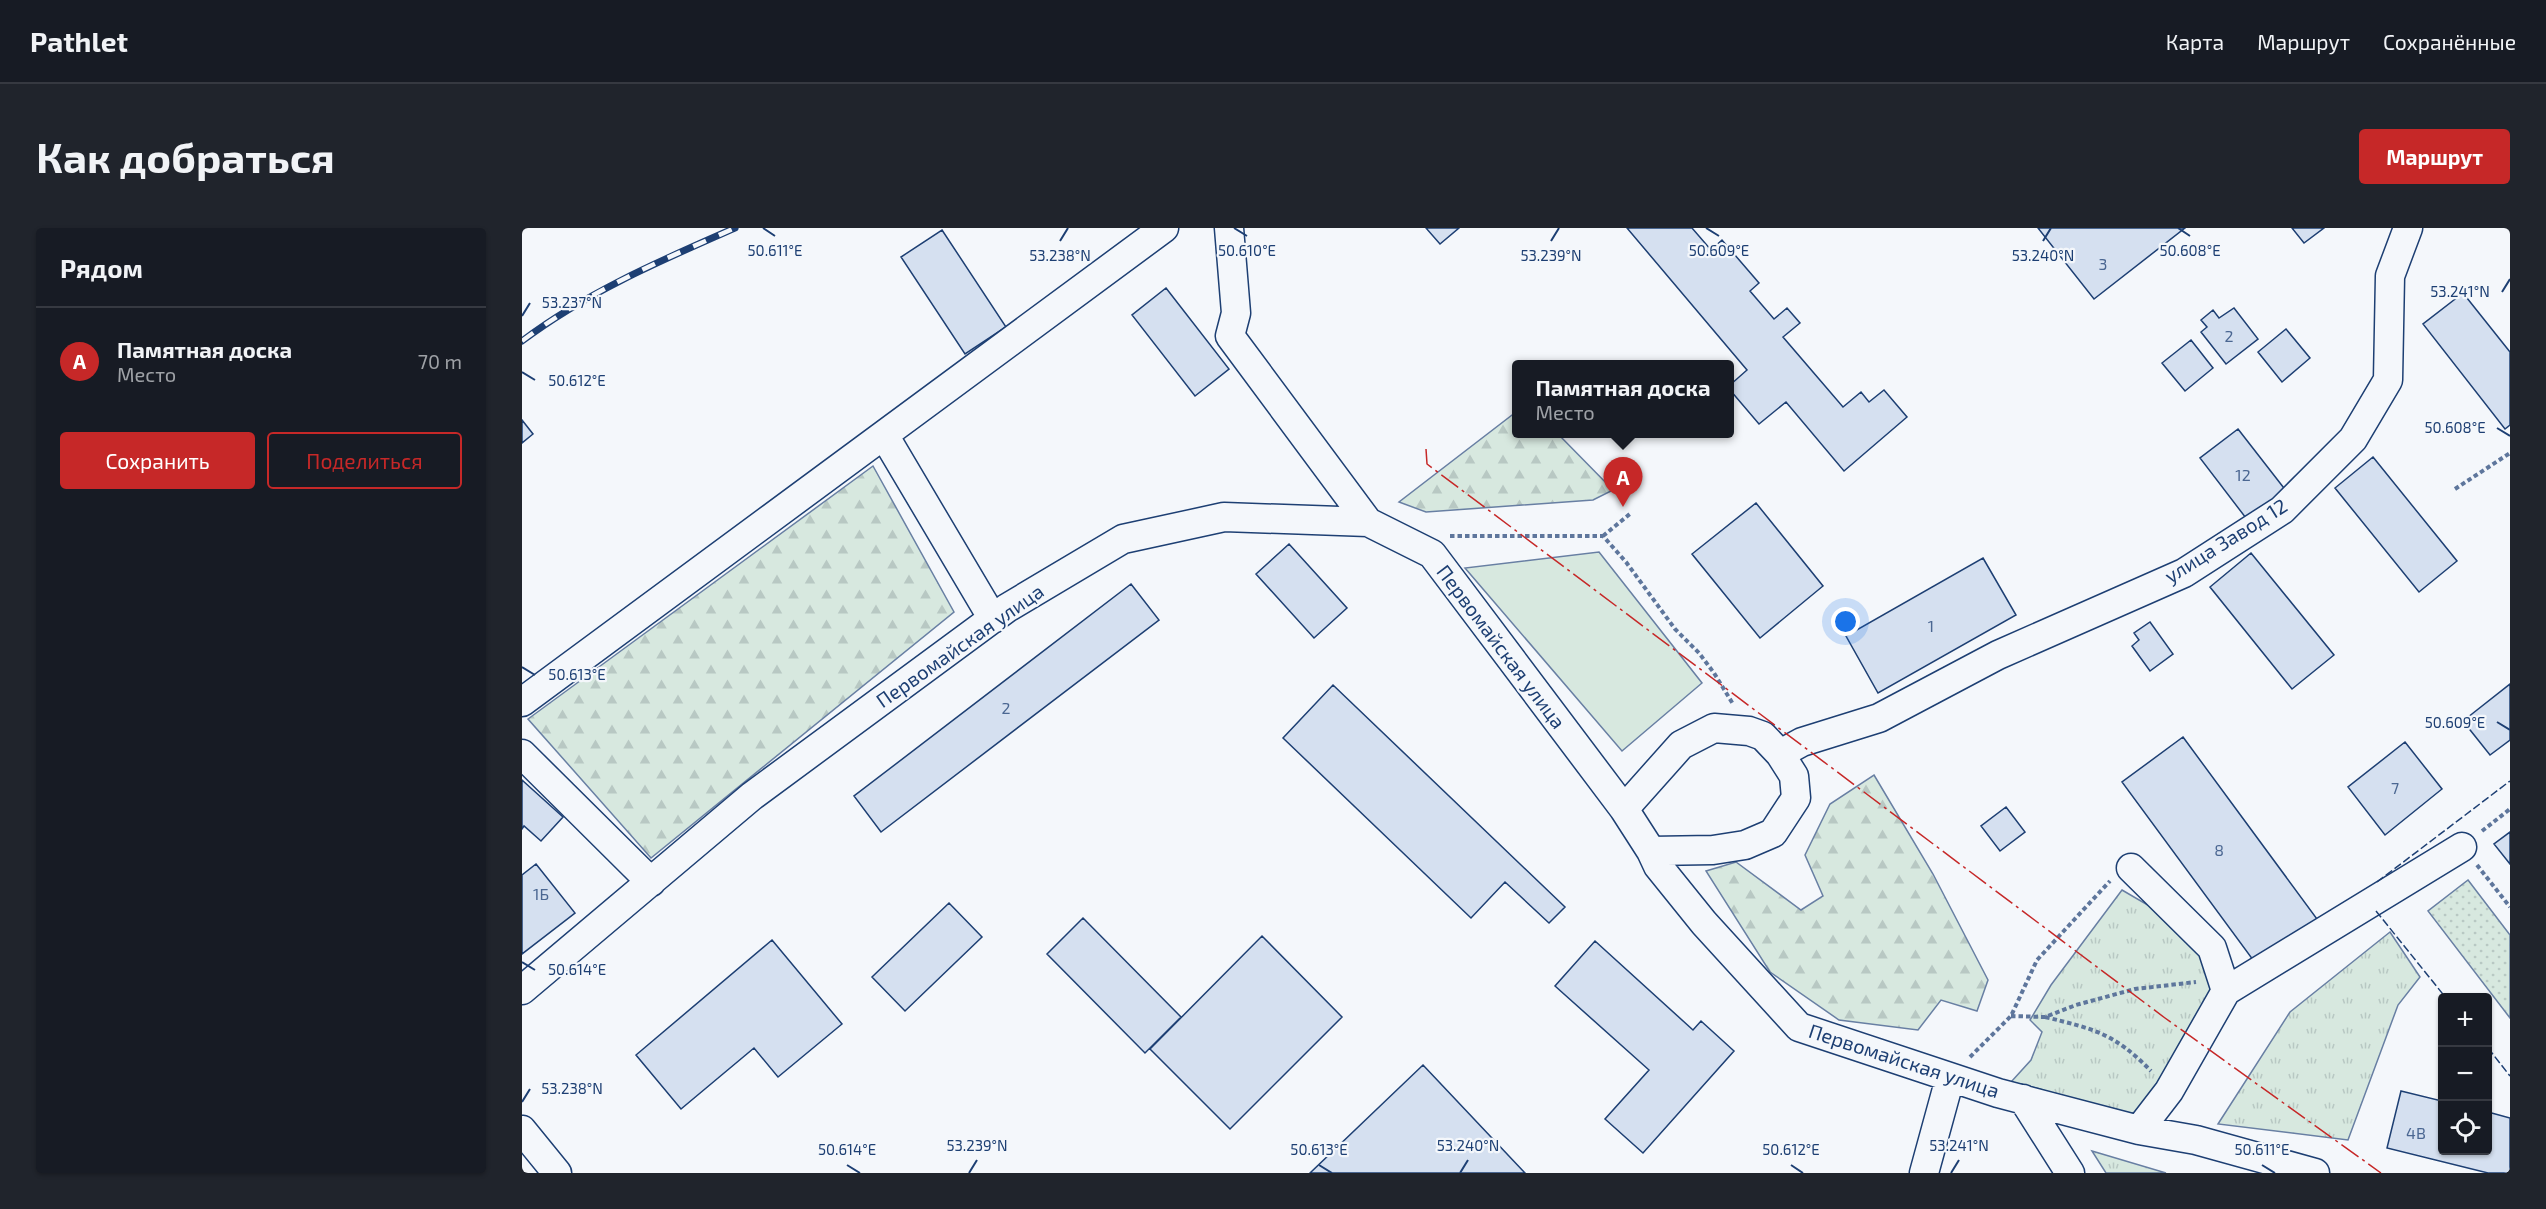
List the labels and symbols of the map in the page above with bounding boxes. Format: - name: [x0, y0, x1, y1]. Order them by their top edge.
- text: 50.611°E: [748, 241, 802, 259]
- text: 50.610°E: [1218, 241, 1276, 259]
- text: 50.609°E: [1689, 241, 1749, 259]
- text: 50.608°E: [2159, 241, 2221, 259]
- text: 53.238°N: [1029, 246, 1091, 264]
- text: 53.239°N: [1520, 246, 1582, 264]
- text: 53.240°N: [2012, 246, 2074, 264]
- house number: 3: [2099, 254, 2107, 273]
- text: 53.241°N: [2430, 282, 2490, 300]
- text: 53.237°N: [542, 293, 602, 311]
- house number: 2: [2225, 326, 2234, 345]
- text: 50.612°E: [548, 371, 606, 389]
- text: 50.608°E: [2424, 418, 2486, 436]
- pin: A: [1604, 458, 1642, 507]
- house number: 12: [2235, 465, 2251, 484]
- street label: улица Завод 12: [2160, 493, 2292, 588]
- street label: Первомайская улица: [1432, 560, 1571, 734]
- street label: Первомайская улица: [871, 578, 1048, 713]
- your location: [1831, 607, 1860, 636]
- house number: 1: [1928, 616, 1934, 635]
- text: 50.613°E: [548, 665, 606, 683]
- house number: 2: [1002, 698, 1011, 717]
- text: 50.609°E: [2425, 713, 2485, 731]
- house number: 7: [2391, 778, 2399, 797]
- house number: 8: [2214, 840, 2224, 859]
- house number: 1Б: [533, 884, 549, 903]
- text: 50.614°E: [548, 960, 606, 978]
- street label: Первомайская улица: [1806, 1018, 2003, 1103]
- text: 53.238°N: [541, 1079, 603, 1097]
- house number: 4В: [2406, 1123, 2426, 1142]
- text: 53.239°N: [946, 1136, 1008, 1154]
- text: 53.240°N: [1437, 1136, 1499, 1154]
- text: 53.241°N: [1929, 1136, 1989, 1154]
- text: 50.614°E: [818, 1140, 876, 1158]
- text: 50.613°E: [1290, 1140, 1348, 1158]
- text: 50.612°E: [1762, 1140, 1820, 1158]
- text: 50.611°E: [2235, 1140, 2289, 1158]

